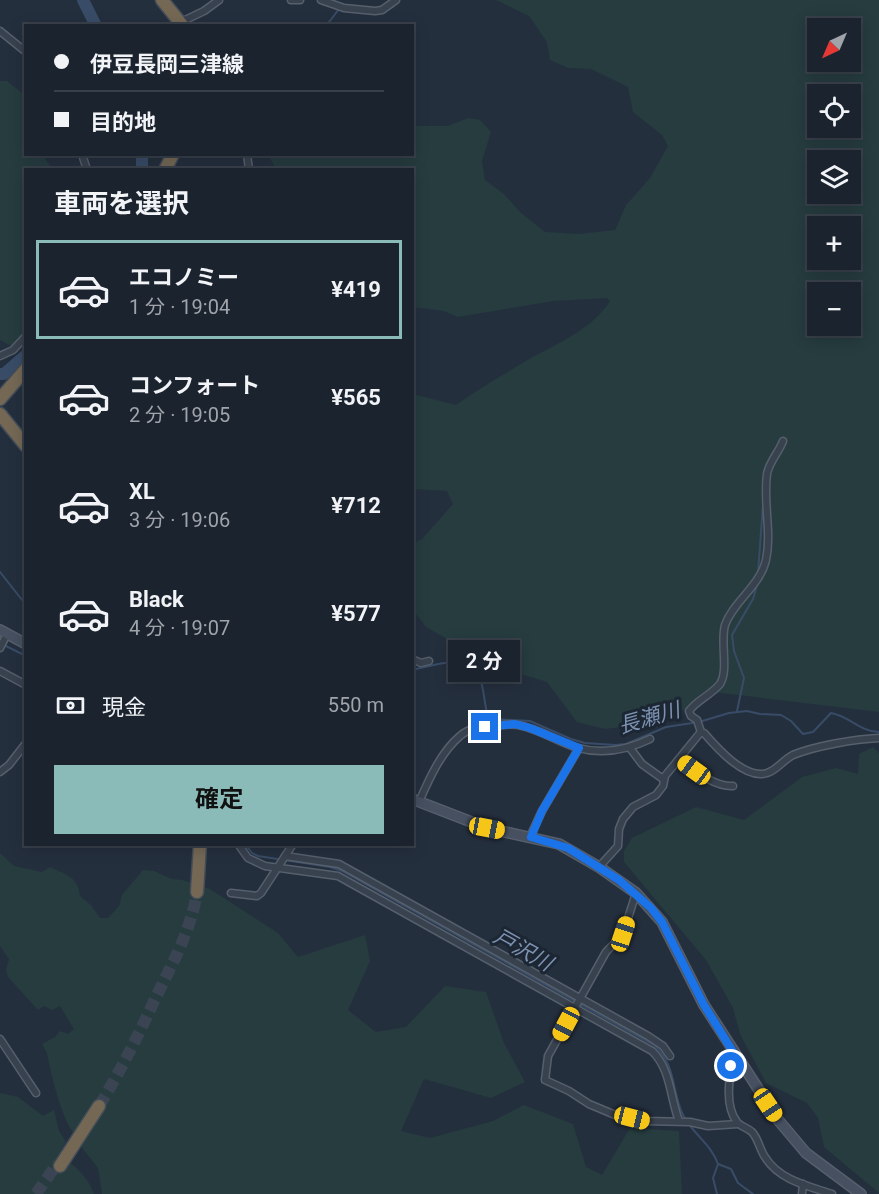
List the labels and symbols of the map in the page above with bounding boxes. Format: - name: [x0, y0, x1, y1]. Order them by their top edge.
- north arrow: [807, 18, 861, 72]
- callout: 2 分: [449, 640, 521, 682]
- water label: 長瀬川: [615, 697, 685, 738]
- route end: [471, 713, 498, 740]
- car: [674, 752, 714, 788]
- car: [468, 816, 506, 840]
- car: [609, 914, 637, 954]
- water label: 戸沢川: [490, 924, 558, 977]
- car: [550, 1004, 582, 1044]
- route start: [717, 1052, 744, 1079]
- car: [750, 1085, 786, 1125]
- car: [612, 1105, 652, 1131]

